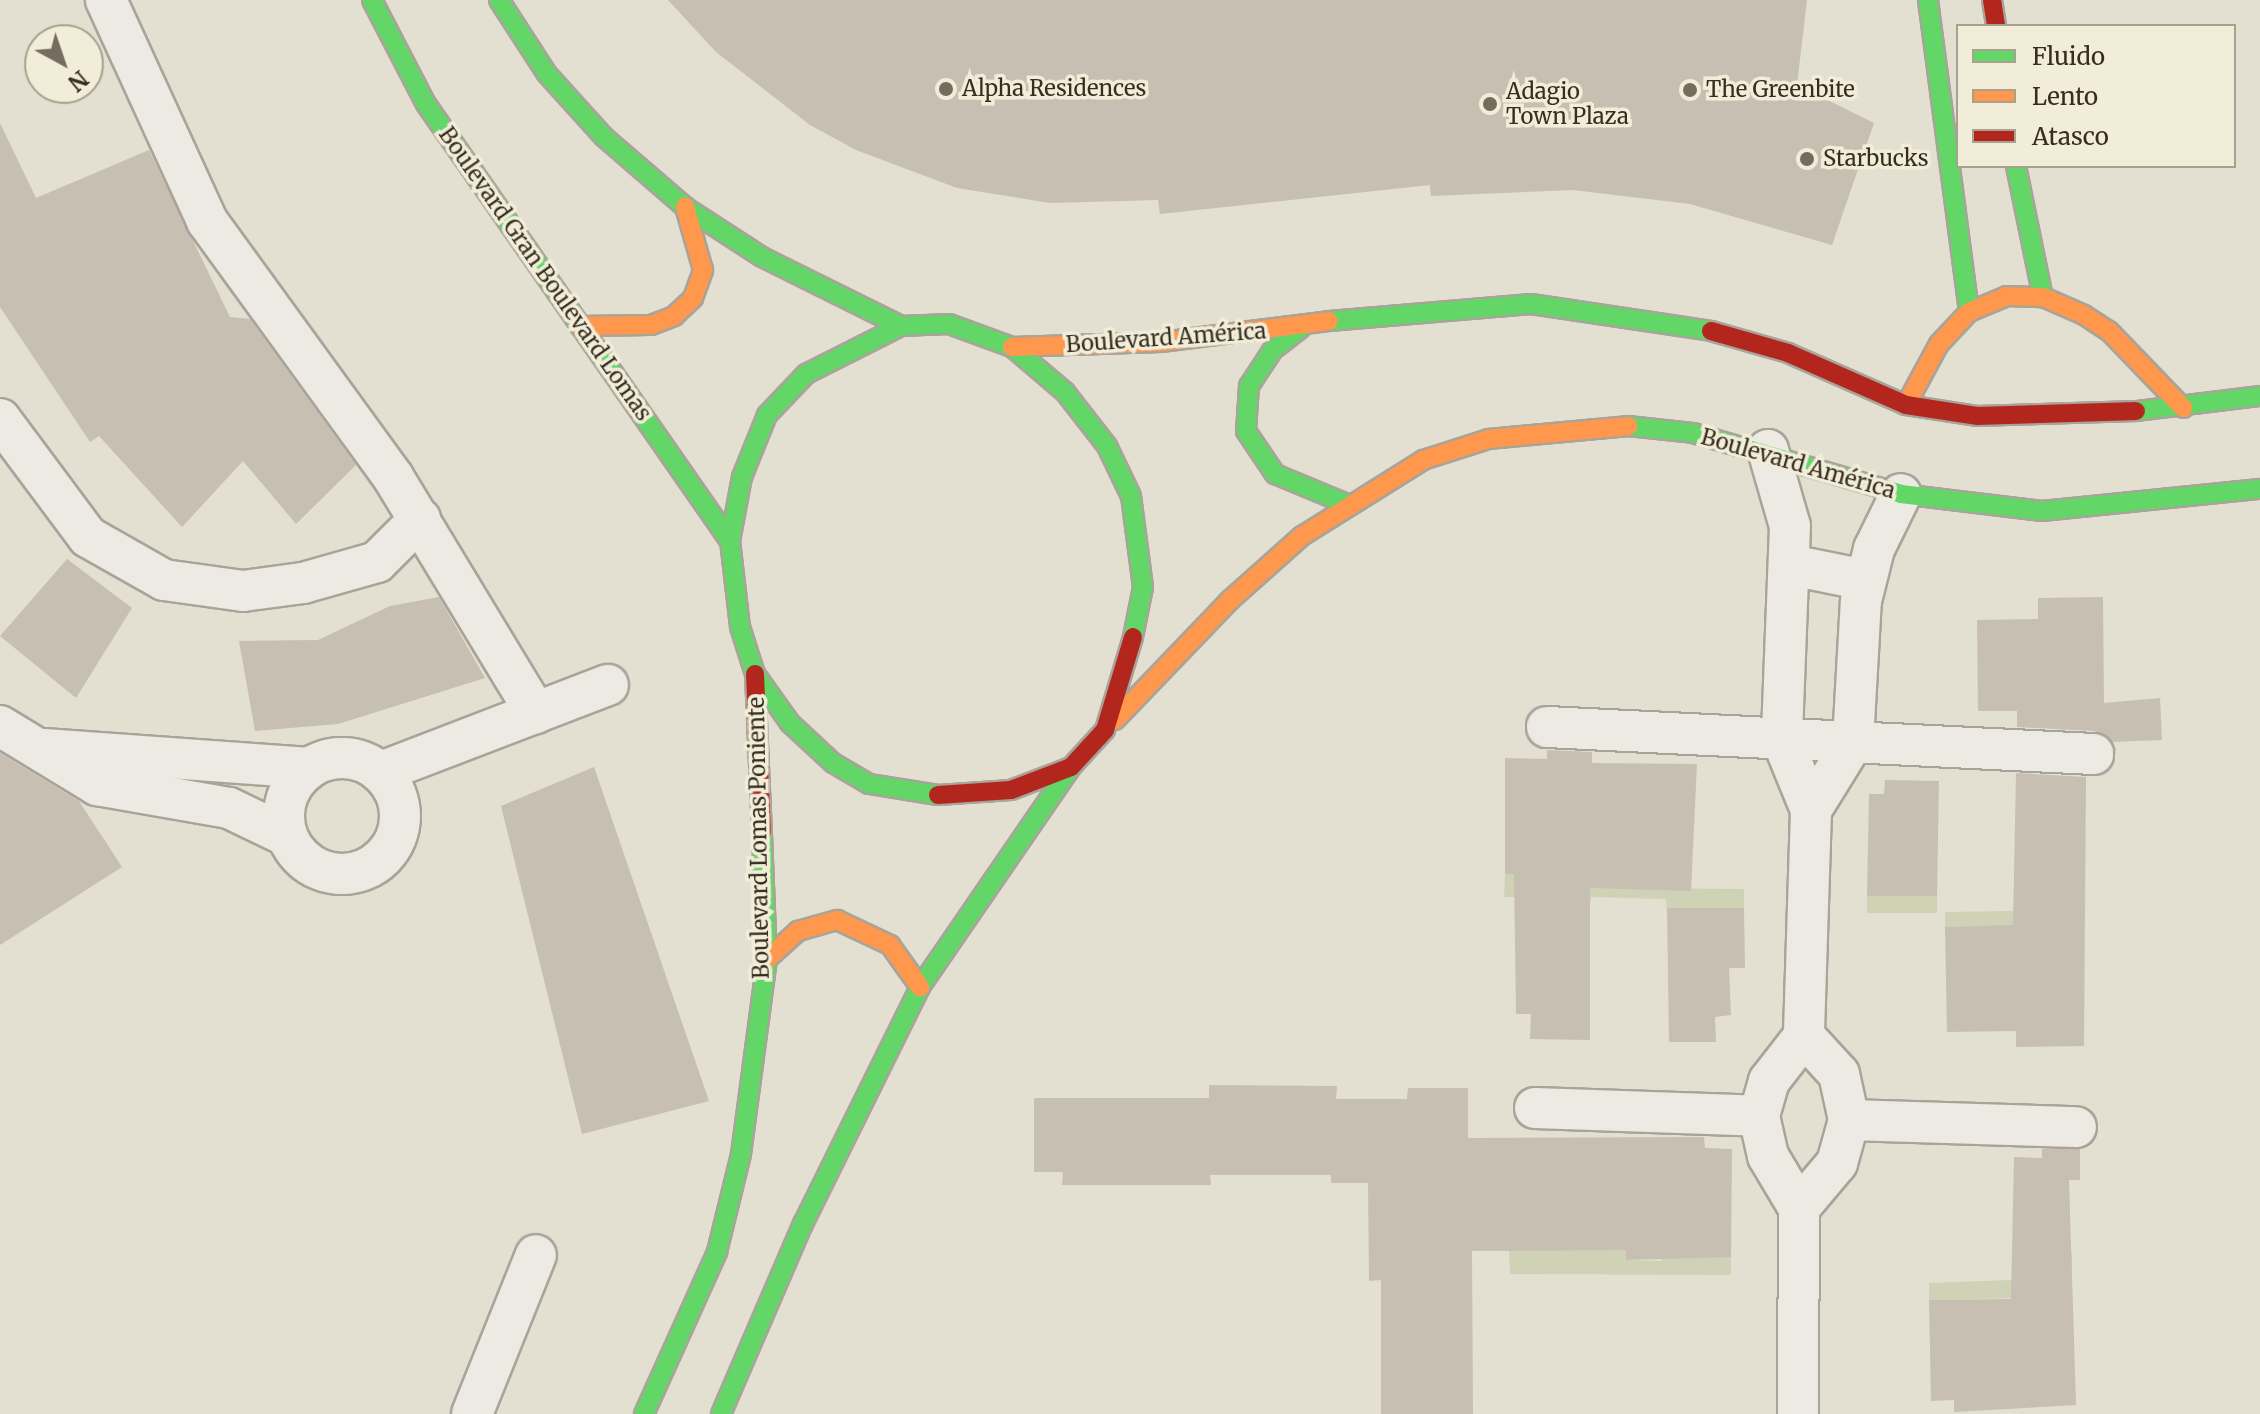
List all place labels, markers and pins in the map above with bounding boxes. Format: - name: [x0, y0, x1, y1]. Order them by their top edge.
- place label: Alpha Residences: [962, 76, 1146, 102]
- place label: The Greenbite: [1706, 77, 1855, 103]
- place label: Adagio Town Plaza: [1506, 78, 1629, 130]
- marker: Alpha Residences: [937, 80, 955, 98]
- marker: The Greenbite: [1681, 81, 1699, 99]
- marker: Adagio Town Plaza: [1481, 95, 1499, 113]
- place label: Starbucks: [1823, 146, 1928, 172]
- marker: Starbucks: [1798, 150, 1816, 168]

